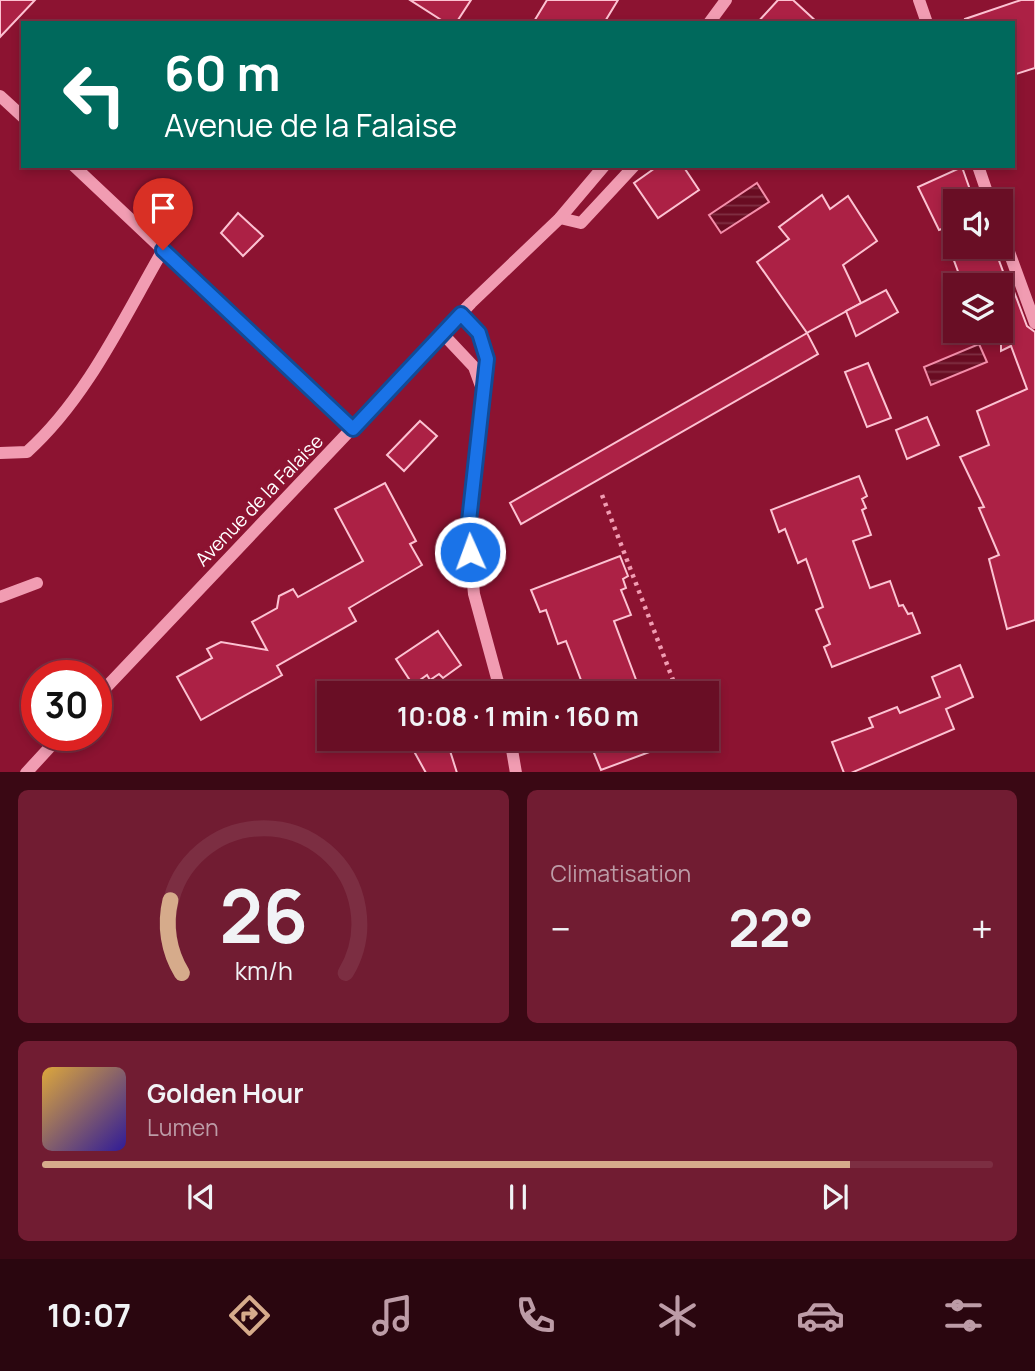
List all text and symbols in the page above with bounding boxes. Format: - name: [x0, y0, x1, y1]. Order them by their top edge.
- text: 60 m: [164, 39, 281, 106]
- icon: left: [49, 49, 140, 140]
- text: Avenue de la Falaise: [164, 103, 457, 147]
- pin: [133, 178, 193, 250]
- icon: arrive: [144, 189, 182, 227]
- map controls: [943, 189, 1013, 343]
- button: sound: [943, 189, 1013, 259]
- button: layers: [943, 273, 1013, 343]
- street label: Avenue de la Falaise: [189, 428, 329, 572]
- position arrow: [433, 515, 507, 589]
- speed limit sign: 30: [21, 660, 112, 751]
- text: 10:08 · 1 min · 160 m: [397, 698, 639, 734]
- text: Climatisation: [551, 857, 691, 889]
- text: 26: [219, 865, 308, 965]
- text: 22°: [728, 892, 814, 963]
- text: −: [551, 902, 571, 954]
- text: +: [971, 902, 993, 954]
- text: km/h: [234, 952, 292, 987]
- text: Golden Hour: [147, 1075, 304, 1111]
- text: Lumen: [147, 1111, 219, 1143]
- icon: previous: [182, 1178, 220, 1216]
- icon: pause: [499, 1178, 537, 1216]
- icon: next: [816, 1178, 854, 1216]
- icon: directions: [225, 1291, 274, 1340]
- icon: music: [368, 1291, 417, 1340]
- icon: phone: [511, 1291, 560, 1340]
- icon: climate: [653, 1291, 702, 1340]
- icon: car: [796, 1291, 845, 1340]
- icon: filters: [939, 1291, 988, 1340]
- text: 10:07: [47, 1293, 131, 1337]

